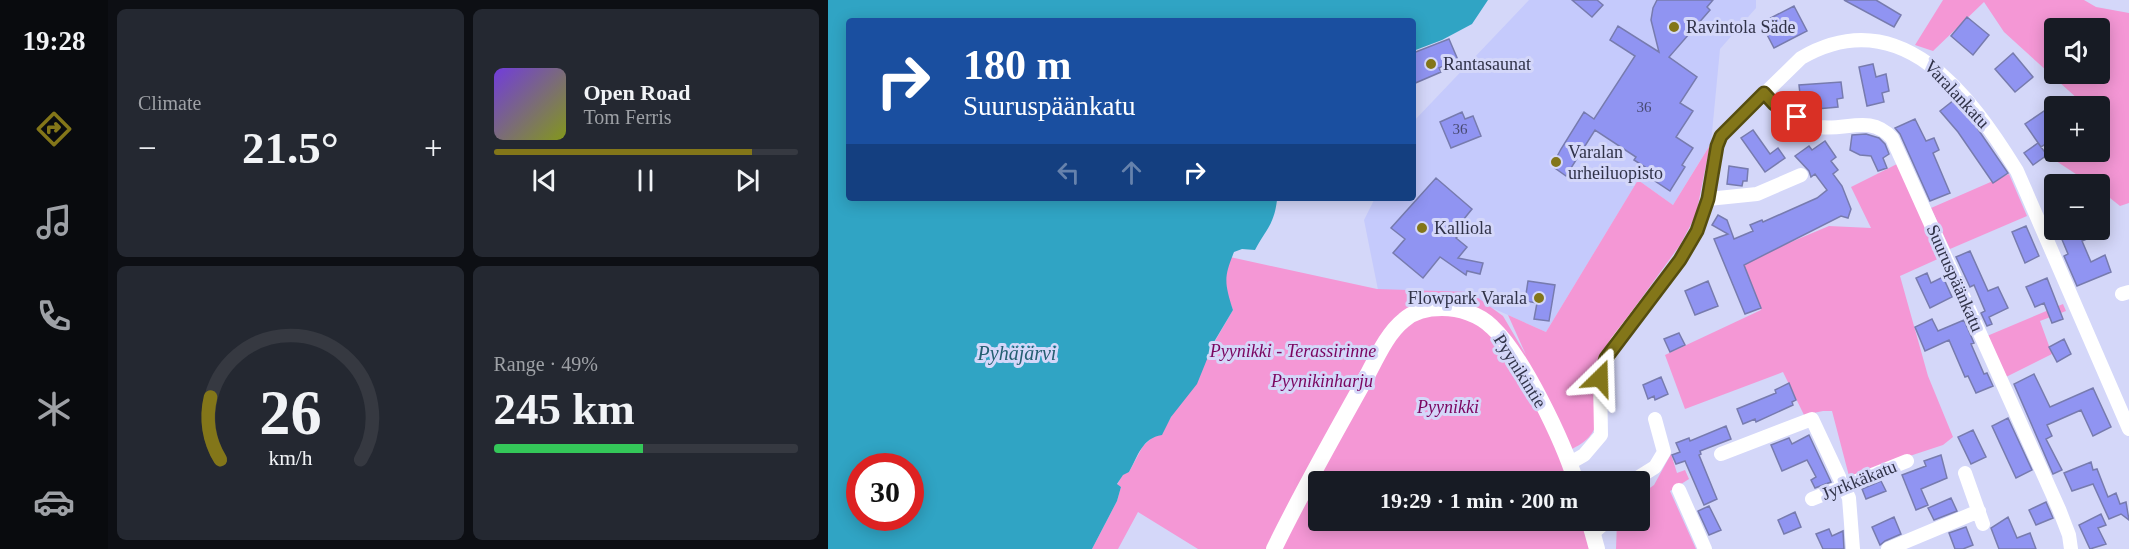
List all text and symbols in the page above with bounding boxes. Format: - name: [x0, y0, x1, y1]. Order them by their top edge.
- place label: Ravintola Säde: [1686, 17, 1795, 37]
- map controls: [2044, 18, 2110, 240]
- button: sound: [2044, 18, 2110, 84]
- marker: Ravintola Säde: [1667, 20, 1681, 34]
- text: 19:28: [23, 26, 86, 56]
- icon: right: [864, 42, 942, 120]
- text: 180 m: [963, 42, 1072, 88]
- place label: Rantasaunat: [1443, 54, 1531, 74]
- street label: Varalankatu: [1920, 56, 1994, 132]
- marker: Rantasaunat: [1424, 57, 1438, 71]
- text: Open Road: [584, 80, 690, 105]
- text: Suuruspäänkatu: [963, 91, 1135, 121]
- pin: [1771, 91, 1822, 142]
- text: Climate: [138, 92, 201, 114]
- button: +: [2044, 96, 2110, 162]
- house number: 36: [1637, 99, 1652, 115]
- icon: arrive: [1780, 100, 1813, 133]
- text: Tom Ferris: [584, 106, 672, 128]
- icon: directions: [33, 108, 75, 150]
- house number: 36: [1453, 121, 1468, 137]
- text: 21.5°: [242, 123, 339, 173]
- text: −: [138, 130, 157, 166]
- text: +: [424, 130, 443, 166]
- place label: Varalan urheiluopisto: [1568, 142, 1663, 183]
- marker: Varalan urheiluopisto: [1549, 155, 1563, 169]
- icon: left: [1052, 156, 1085, 189]
- icon: ahead: [1115, 156, 1148, 189]
- icon: right: [1178, 156, 1211, 189]
- icon: previous: [528, 164, 561, 197]
- icon: pause: [629, 164, 662, 197]
- icon: next: [731, 164, 764, 197]
- button: −: [2044, 174, 2110, 240]
- icon: music: [33, 201, 75, 243]
- place label: Kalliola: [1434, 218, 1492, 238]
- marker: Kalliola: [1415, 221, 1429, 235]
- street label: Suuruspäänkatu: [1922, 221, 1988, 335]
- place label: Flowpark Varala: [1408, 288, 1527, 308]
- marker: Flowpark Varala: [1532, 291, 1546, 305]
- icon: phone: [33, 295, 75, 337]
- street label: Pyynikintie: [1490, 331, 1550, 411]
- park label: Pyynikki - Terassirinne: [1209, 341, 1376, 361]
- water label: Pyhäjärvi: [977, 342, 1056, 365]
- position arrow: [1568, 346, 1632, 410]
- text: Range · 49%: [494, 353, 598, 375]
- park label: Pyynikinharju: [1270, 371, 1373, 391]
- text: 26: [259, 378, 321, 447]
- text: 245 km: [494, 384, 635, 434]
- icon: climate: [33, 388, 75, 430]
- park label: Pyynikki: [1416, 397, 1479, 417]
- text: km/h: [268, 446, 313, 470]
- speed limit sign: 30: [846, 453, 924, 531]
- street label: Jyrkkäkatu: [1819, 456, 1899, 504]
- icon: car: [33, 481, 75, 523]
- text: 19:29 · 1 min · 200 m: [1380, 488, 1578, 513]

